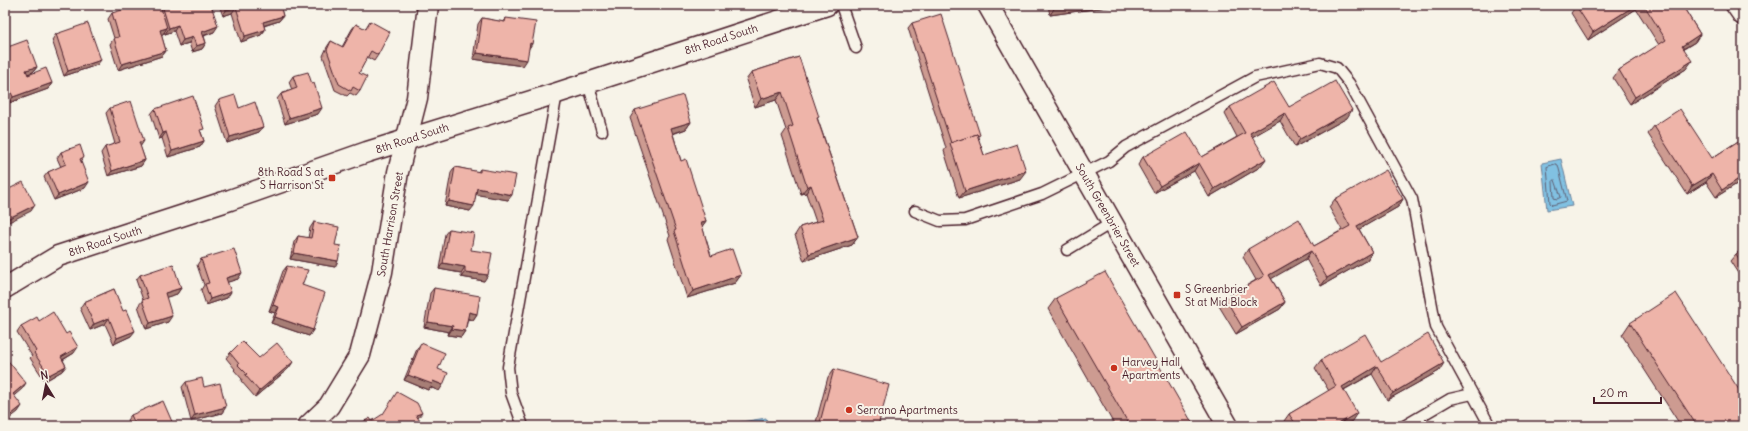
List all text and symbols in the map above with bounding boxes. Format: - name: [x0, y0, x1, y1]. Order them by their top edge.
- street label: 8th Road South: [683, 21, 759, 57]
- street label: 8th Road South: [374, 120, 450, 156]
- street label: South Greenbrier Street: [1073, 161, 1143, 269]
- place label: 8th Road S at S Harrison St: [258, 165, 324, 192]
- street label: South Harrison Street: [374, 170, 406, 278]
- marker: 8th Road S at S Harrison St: [327, 173, 337, 183]
- street label: 8th Road South: [67, 223, 143, 259]
- place label: S Greenbrier St at Mid Block: [1185, 282, 1258, 309]
- marker: S Greenbrier St at Mid Block: [1172, 290, 1182, 300]
- place label: Harvey Hall Apartments: [1122, 355, 1180, 382]
- marker: Harvey Hall Apartments: [1109, 363, 1119, 373]
- north arrow: [26, 365, 66, 405]
- text: N: [39, 368, 49, 383]
- scale bar: [1594, 379, 1661, 405]
- text: 20 m: [1600, 385, 1628, 400]
- place label: Serrano Apartments: [857, 403, 958, 417]
- marker: Serrano Apartments: [844, 405, 854, 415]

